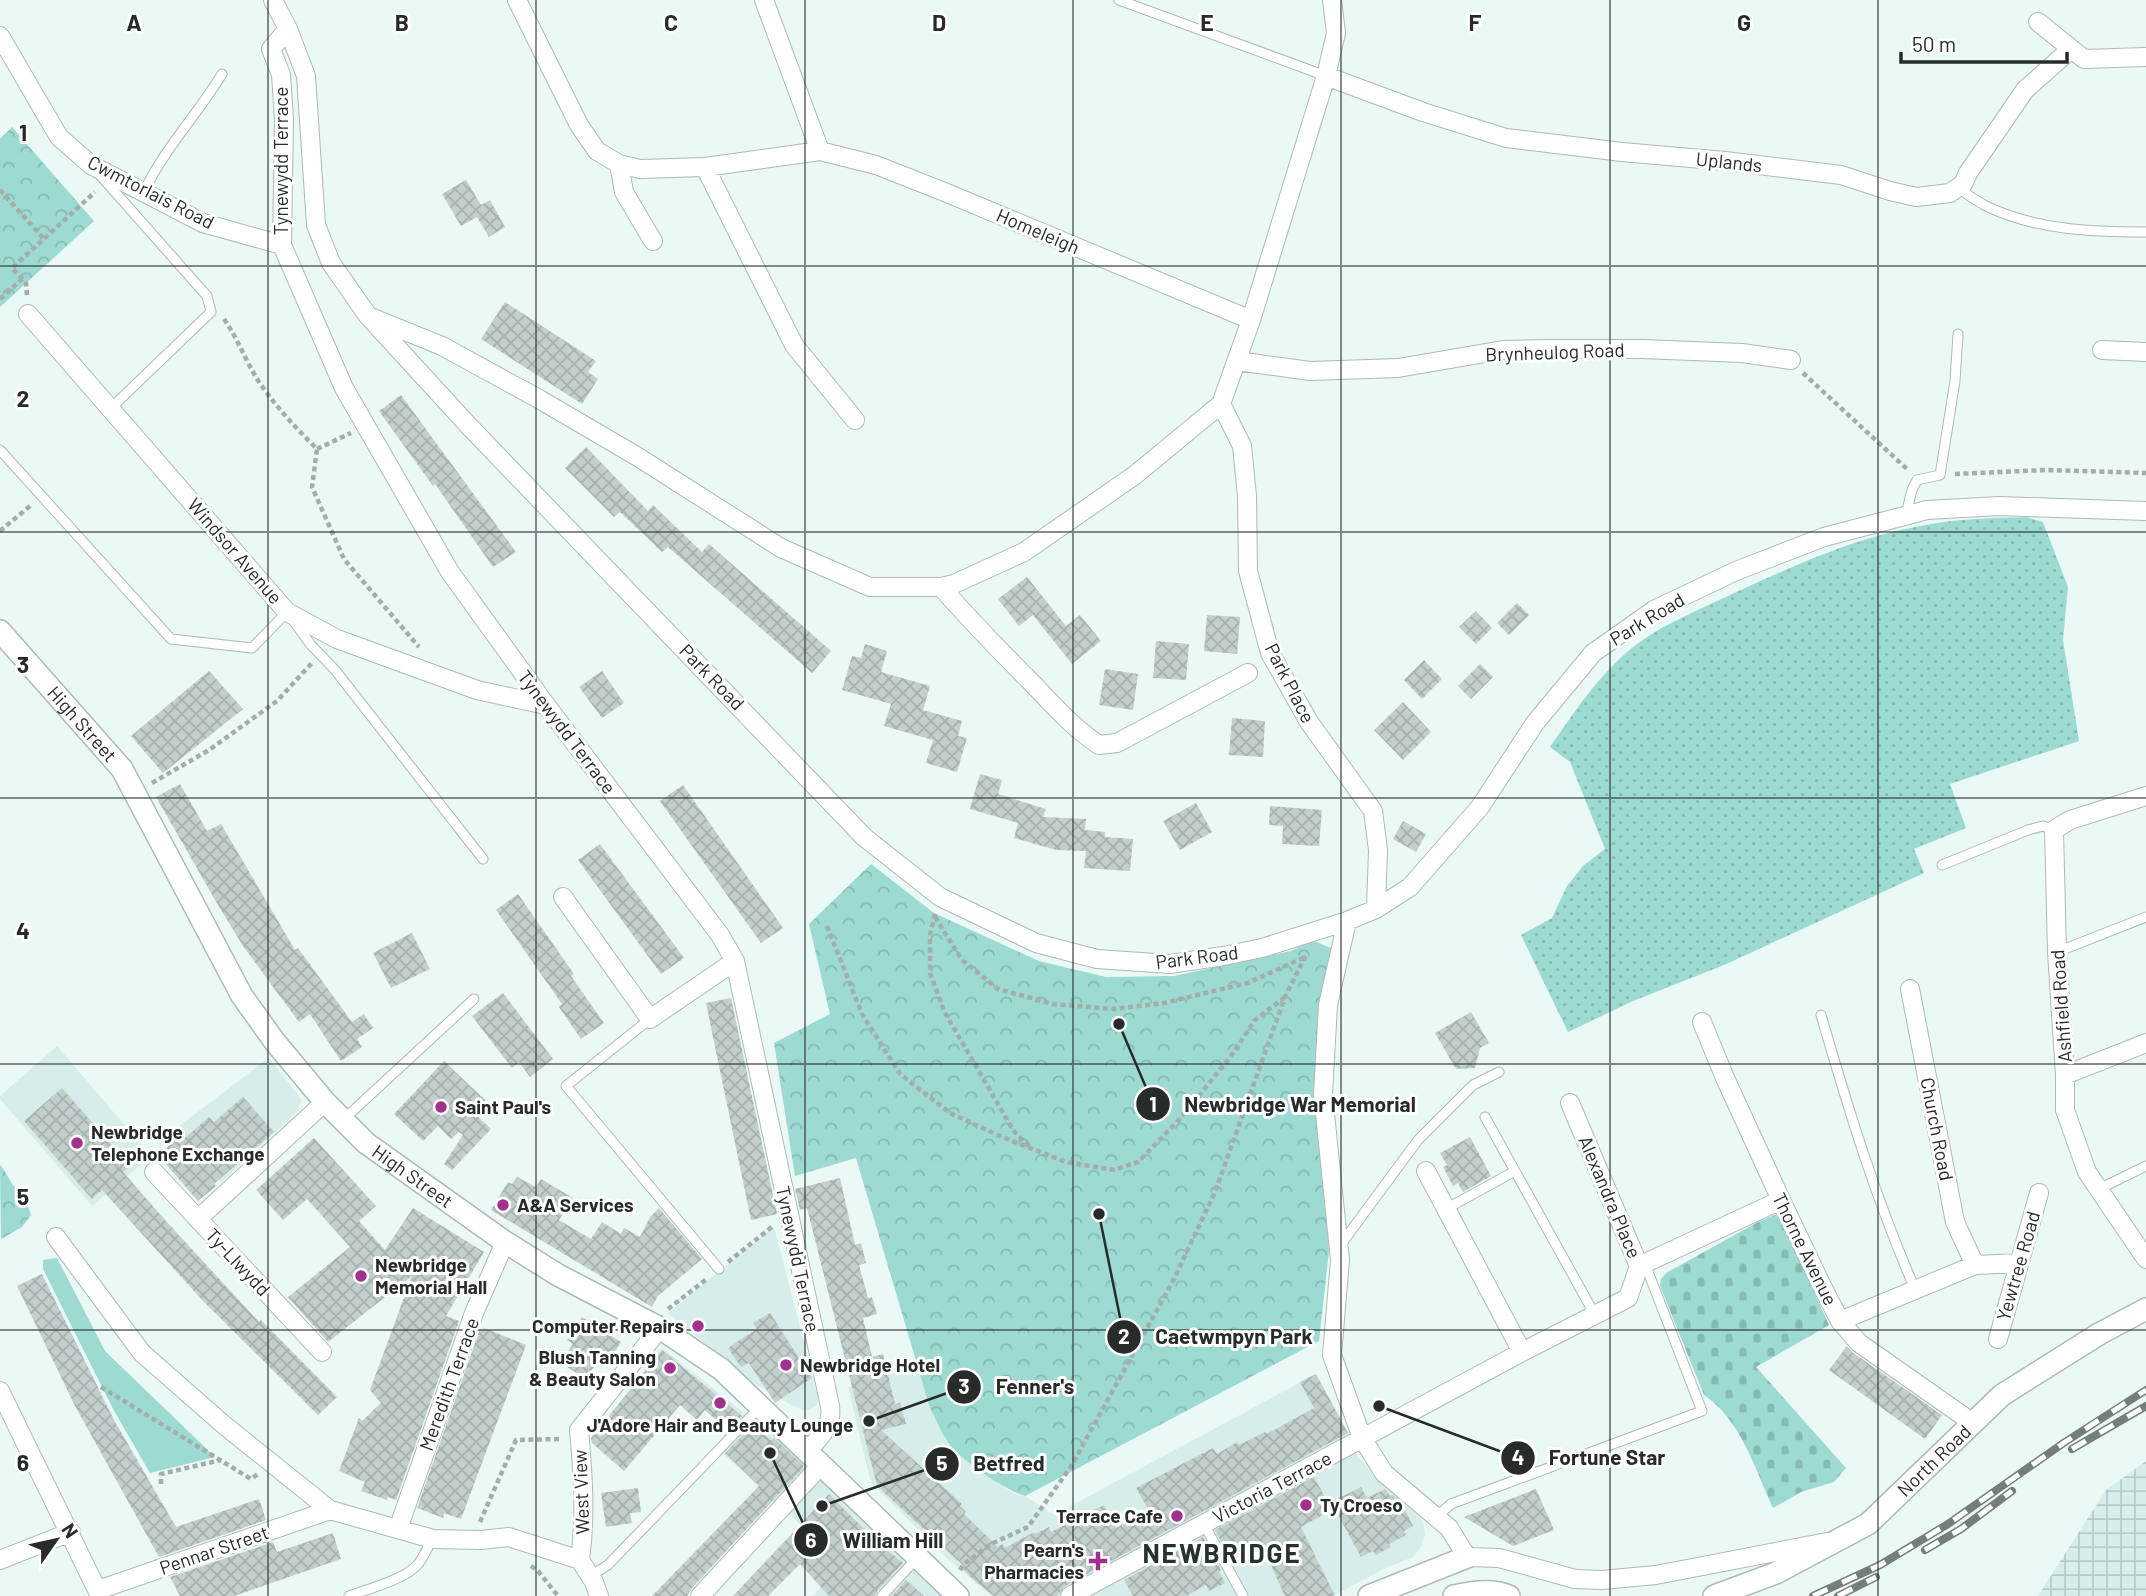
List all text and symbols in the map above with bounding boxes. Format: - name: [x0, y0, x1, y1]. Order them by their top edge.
- text: A: [126, 8, 142, 36]
- text: B: [395, 8, 409, 36]
- text: C: [664, 8, 678, 36]
- text: D: [932, 8, 946, 36]
- text: E: [1200, 8, 1214, 36]
- text: F: [1469, 8, 1482, 36]
- text: G: [1737, 8, 1751, 36]
- scale bar: [1901, 21, 2067, 65]
- text: 50 m: [1912, 31, 1956, 56]
- street label: Tynewydd Terrace: [269, 87, 292, 235]
- text: 1: [19, 118, 27, 146]
- street label: Uplands: [1695, 147, 1763, 176]
- street label: Cwmtorlais Road: [84, 150, 218, 233]
- street label: Homeleigh: [993, 203, 1083, 258]
- street label: Brynheulog Road: [1485, 338, 1625, 365]
- text: 2: [17, 384, 29, 412]
- street label: Windsor Avenue: [183, 493, 288, 608]
- street label: Park Road: [1605, 587, 1688, 650]
- street label: Park Road: [675, 639, 750, 715]
- street label: Park Place: [1261, 639, 1320, 726]
- text: 3: [17, 650, 29, 678]
- street label: Tynewydd Terrace: [513, 665, 621, 798]
- street label: High Street: [43, 681, 122, 766]
- text: 4: [16, 916, 30, 944]
- street label: Park Road: [1154, 940, 1240, 973]
- street label: Ashfield Road: [2045, 949, 2076, 1063]
- street label: Church Road: [1916, 1075, 1959, 1182]
- callout: Newbridge War Memorial: [1135, 1083, 1430, 1125]
- text: 1: [1149, 1091, 1157, 1116]
- text: Newbridge War Memorial: [1184, 1091, 1416, 1116]
- place label: Saint Paul's: [455, 1095, 551, 1118]
- marker: Saint Paul's: [433, 1099, 449, 1115]
- place label: Newbridge Telephone Exchange: [91, 1120, 265, 1165]
- street label: Alexandra Place: [1574, 1132, 1647, 1261]
- marker: Newbridge Telephone Exchange: [69, 1135, 85, 1151]
- street label: High Street: [368, 1139, 458, 1212]
- text: 5: [17, 1182, 29, 1210]
- street label: Tynewydd Terrace: [772, 1184, 825, 1334]
- street label: Thorne Avenue: [1768, 1189, 1843, 1309]
- place label: A&A Services: [517, 1193, 633, 1216]
- marker: A&A Services: [495, 1197, 511, 1213]
- street label: Yewtree Road: [1991, 1208, 2044, 1323]
- street label: Ty-Llwydd: [201, 1223, 275, 1300]
- place label: Newbridge Memorial Hall: [375, 1253, 487, 1298]
- marker: Newbridge Memorial Hall: [353, 1268, 369, 1284]
- street label: Meredith Terrace: [414, 1314, 483, 1453]
- place label: Computer Repairs: [532, 1314, 684, 1337]
- callout: Caetwmpyn Park: [1107, 1316, 1327, 1358]
- marker: Computer Repairs: [690, 1318, 706, 1334]
- text: 2: [1118, 1323, 1130, 1348]
- text: Caetwmpyn Park: [1155, 1323, 1313, 1348]
- place label: Blush Tanning & Beauty Salon: [529, 1345, 656, 1390]
- place label: Newbridge Hotel: [800, 1353, 940, 1376]
- marker: Newbridge Hotel: [778, 1357, 794, 1373]
- marker: Blush Tanning & Beauty Salon: [662, 1360, 678, 1376]
- callout: Fenner's: [947, 1366, 1088, 1408]
- text: 3: [958, 1373, 970, 1398]
- text: Fenner's: [996, 1373, 1074, 1398]
- marker: J'Adore Hair and Beauty Lounge: [712, 1395, 728, 1411]
- place label: J'Adore Hair and Beauty Lounge: [587, 1413, 853, 1436]
- street label: North Road: [1892, 1419, 1975, 1501]
- callout: Fortune Star: [1500, 1437, 1680, 1479]
- callout: Betfred: [925, 1443, 1059, 1485]
- text: 4: [1512, 1444, 1524, 1469]
- text: Fortune Star: [1549, 1444, 1665, 1469]
- street label: Victoria Terrace: [1208, 1446, 1335, 1528]
- text: 6: [17, 1448, 29, 1476]
- street label: West View: [568, 1449, 593, 1535]
- text: 5: [936, 1450, 948, 1475]
- text: Betfred: [973, 1450, 1045, 1475]
- place label: Ty Croeso: [1320, 1493, 1403, 1516]
- marker: Ty Croeso: [1298, 1497, 1314, 1513]
- place label: Terrace Cafe: [1056, 1504, 1163, 1527]
- north arrow: [21, 1505, 91, 1575]
- marker: Terrace Cafe: [1169, 1508, 1185, 1524]
- text: N: [57, 1519, 84, 1542]
- callout: William Hill: [794, 1519, 958, 1561]
- street label: Pennar Street: [156, 1520, 271, 1579]
- text: 6: [805, 1527, 817, 1552]
- text: William Hill: [843, 1527, 944, 1552]
- district label: NEWBRIDGE: [1142, 1537, 1302, 1568]
- place label: Pearn's Pharmacies: [984, 1538, 1084, 1583]
- marker: Pearn's Pharmacies: [1090, 1553, 1106, 1569]

